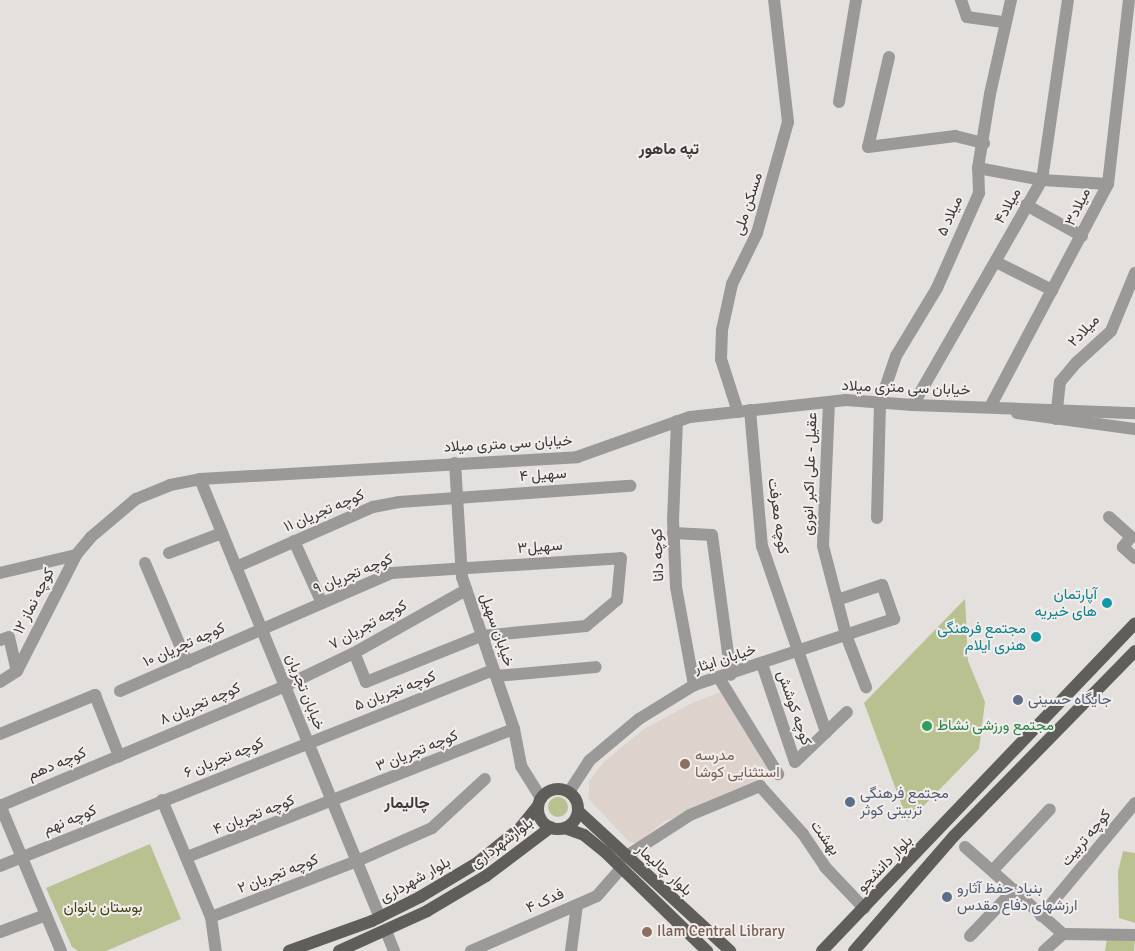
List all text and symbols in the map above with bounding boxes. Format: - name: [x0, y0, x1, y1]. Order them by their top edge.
- district label: تپه ماهور: [639, 139, 699, 159]
- street label: مسکن ملی: [729, 170, 767, 238]
- street label: میلاد۴: [991, 185, 1025, 227]
- street label: میلاد۳: [1061, 185, 1095, 229]
- street label: میلاد ۵: [933, 193, 967, 239]
- street label: میلاد۲: [1064, 311, 1104, 351]
- street label: خیابان سی متری میلاد: [841, 377, 971, 399]
- street label: عقیل - علی اکبر انوری: [799, 412, 821, 536]
- street label: خیابان سی متری میلاد: [443, 432, 573, 456]
- street label: سهیل ۴: [519, 464, 567, 486]
- street label: کوچه معرفت: [764, 477, 792, 555]
- street label: کوچه تجریان ۱۱: [281, 486, 367, 536]
- street label: کوچه دانا: [648, 528, 668, 582]
- street label: سهیل۳: [517, 536, 563, 558]
- street label: کوچه تجریان ۹: [311, 550, 395, 598]
- street label: کوچه نماز ۱۲: [10, 565, 58, 637]
- place label: آپارتمان های خیریه: [1035, 585, 1097, 620]
- street label: خیابان سهیل: [476, 591, 518, 669]
- street label: کوچه تجریان ۷: [326, 596, 410, 654]
- marker: آپارتمان های خیریه: [1101, 597, 1113, 609]
- street label: کوچه تجریان ۱۰: [140, 619, 228, 671]
- place label: مجتمع فرهنگی هنری ایلام: [937, 619, 1026, 654]
- marker: مجتمع فرهنگی هنری ایلام: [1030, 631, 1042, 643]
- street label: خیابان ایثار: [692, 641, 758, 677]
- street label: خیابان تجریان: [282, 651, 328, 733]
- street label: کوچه تجریان ۵: [352, 667, 438, 715]
- street label: کوچه کوشش: [773, 668, 815, 748]
- street label: کوچه تجریان ۸: [157, 679, 243, 729]
- place label: جایگاه حسینی: [1028, 691, 1111, 709]
- marker: جایگاه حسینی: [1012, 694, 1024, 706]
- place label: مجتمع ورزشی نشاط: [937, 717, 1054, 735]
- marker: مجتمع ورزشی نشاط: [921, 720, 933, 732]
- street label: کوچه تجریان ۳: [373, 726, 461, 776]
- street label: کوچه تجریان ۶: [181, 734, 267, 782]
- street label: کوچه دهم: [25, 744, 89, 784]
- place label: مدرسه استثنایی کوشا: [695, 746, 780, 781]
- marker: مدرسه استثنایی کوشا: [679, 758, 691, 770]
- place label: مجتمع فرهنگی تربیتی کوثر: [860, 784, 949, 819]
- street label: کوچه تجریان ۴: [211, 791, 297, 839]
- district label: چالیمار: [384, 793, 430, 813]
- marker: مجتمع فرهنگی تربیتی کوثر: [844, 796, 856, 808]
- street label: کوچه نهم: [41, 801, 99, 839]
- street label: کوچه تربیت: [1057, 806, 1115, 870]
- street label: بلوارشهرداری: [467, 814, 537, 872]
- street label: بهشت: [806, 817, 844, 859]
- street label: بلوار دانشجو: [853, 832, 917, 896]
- street label: بلوار چالیمار: [632, 840, 696, 900]
- street label: کوچه تجریان ۲: [235, 850, 321, 898]
- street label: بلوار شهرداری: [376, 853, 454, 907]
- place label: بنیاد حفظ آثارو ارزشهای دفاع مقدس: [957, 879, 1077, 914]
- street label: فدک ۴: [523, 885, 567, 917]
- marker: بنیاد حفظ آثارو ارزشهای دفاع مقدس: [941, 891, 953, 903]
- park label: بوستان بانوان: [64, 899, 142, 917]
- place label: Ilam Central Library: [657, 923, 785, 941]
- marker: Ilam Central Library: [641, 926, 653, 938]

